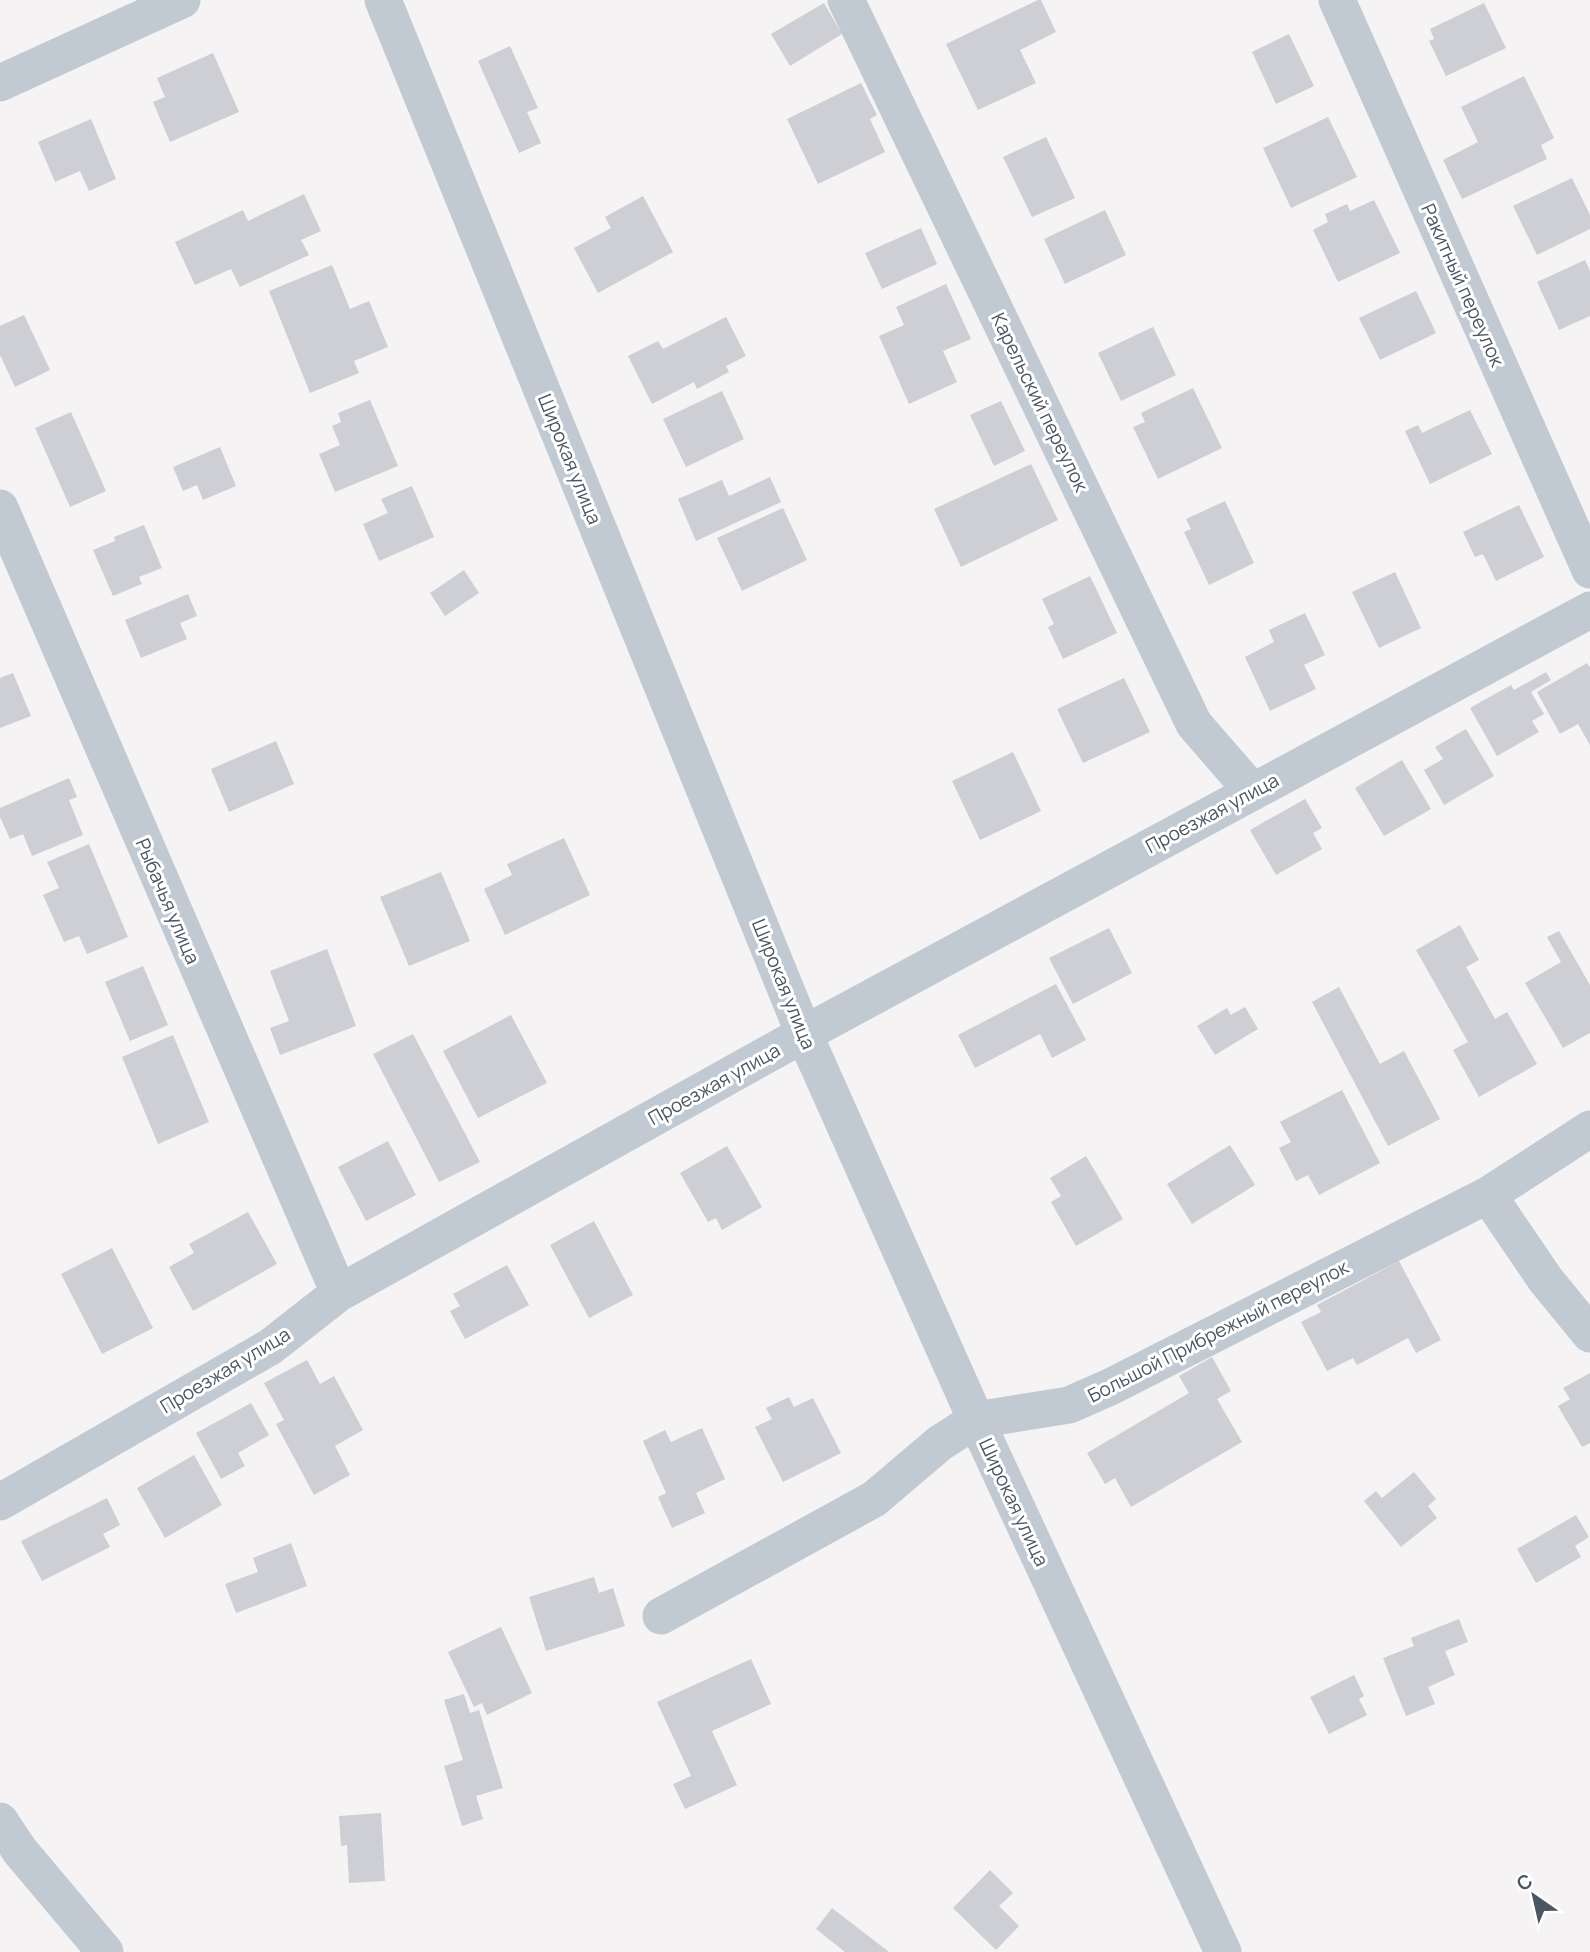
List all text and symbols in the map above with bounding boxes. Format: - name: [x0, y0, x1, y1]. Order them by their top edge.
- street label: Ракитный переулок: [1415, 199, 1511, 371]
- street label: Карельский переулок: [985, 308, 1095, 496]
- street label: Широкая улица: [532, 390, 608, 528]
- street label: Проезжая улица: [1141, 767, 1283, 859]
- street label: Рыбачья улица: [130, 834, 206, 968]
- street label: Широкая улица: [746, 915, 822, 1053]
- street label: Проезжая улица: [643, 1037, 785, 1131]
- street label: Большой Прибрежный переулок: [1083, 1254, 1353, 1408]
- street label: Проезжая улица: [155, 1321, 295, 1419]
- street label: Широкая улица: [973, 1434, 1055, 1570]
- north arrow: [1499, 1861, 1569, 1931]
- text: С: [1511, 1867, 1538, 1897]

